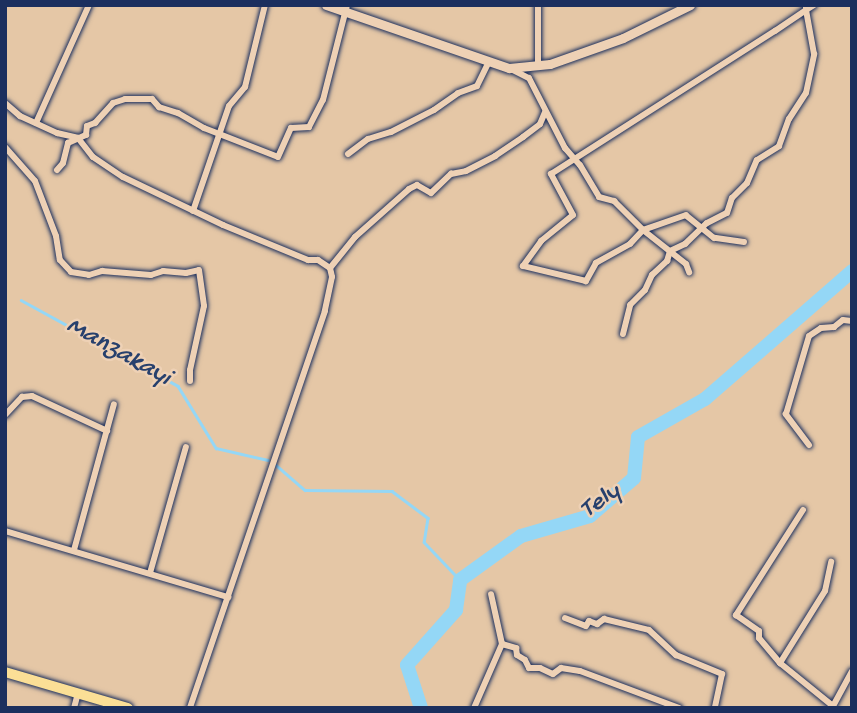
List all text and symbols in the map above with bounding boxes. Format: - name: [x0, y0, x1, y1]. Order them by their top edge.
- water label: Manzakayi: [60, 311, 176, 395]
- water label: Tely: [575, 477, 627, 527]

